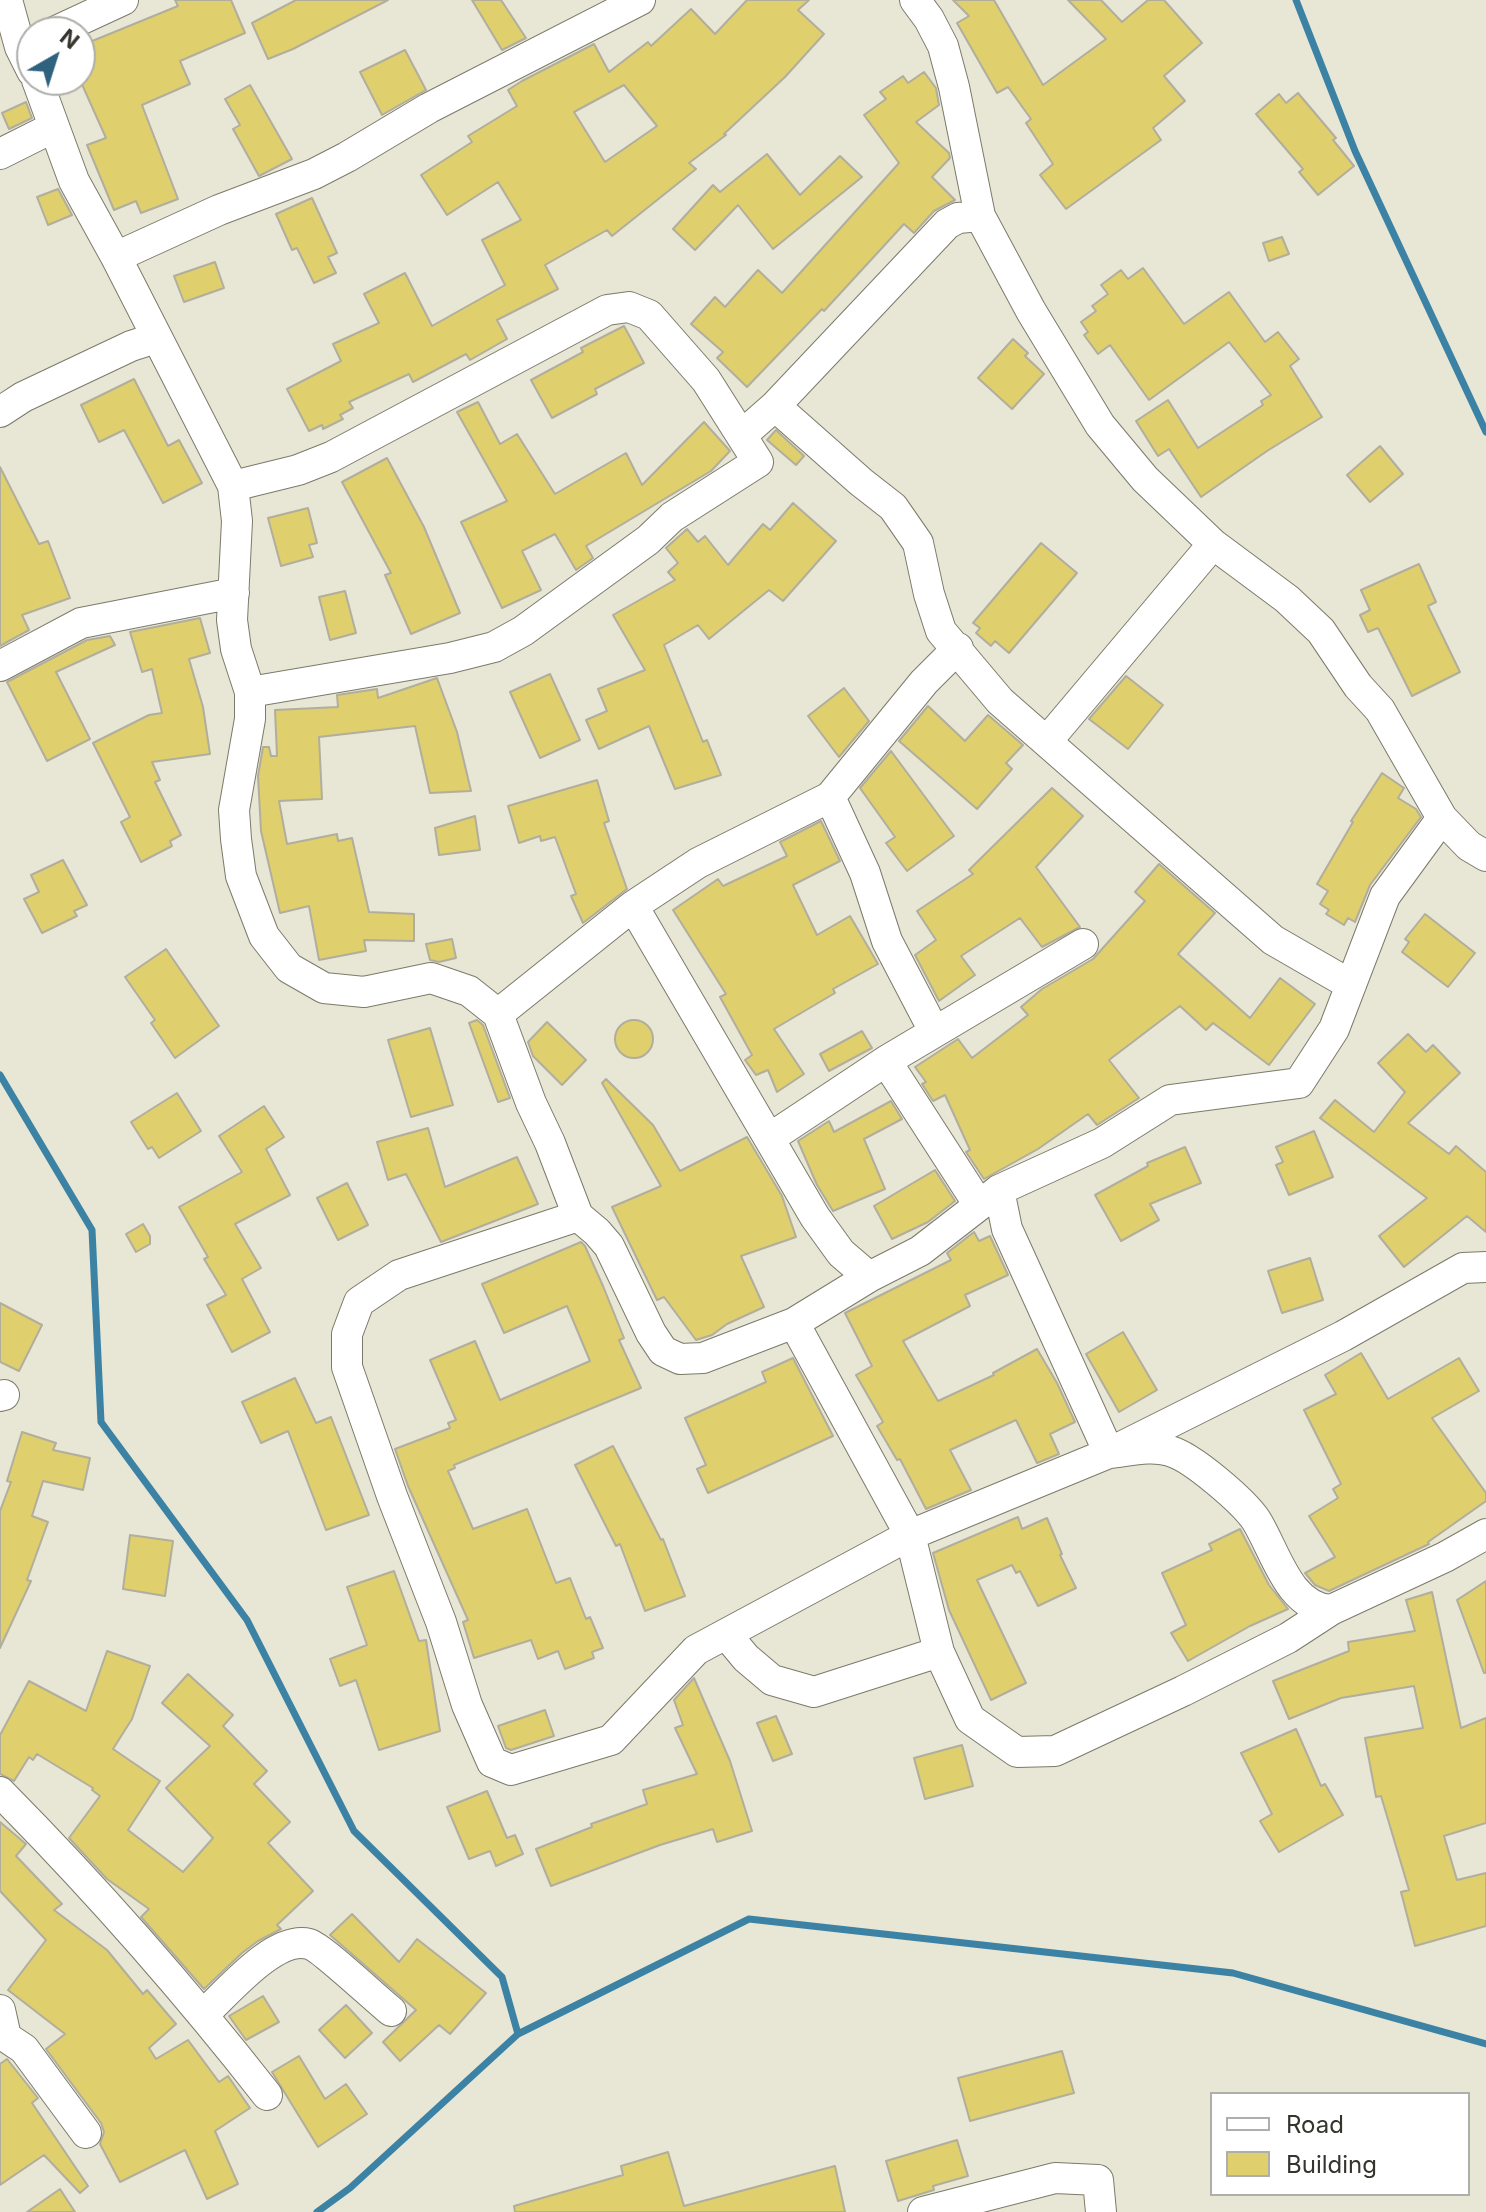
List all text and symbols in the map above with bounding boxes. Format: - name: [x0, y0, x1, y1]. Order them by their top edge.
- north arrow: [16, 16, 96, 96]
- text: N: [55, 24, 85, 54]
- legend: [1210, 2092, 1470, 2196]
- text: Road: [1286, 2110, 1344, 2139]
- text: Building: [1286, 2150, 1377, 2179]

